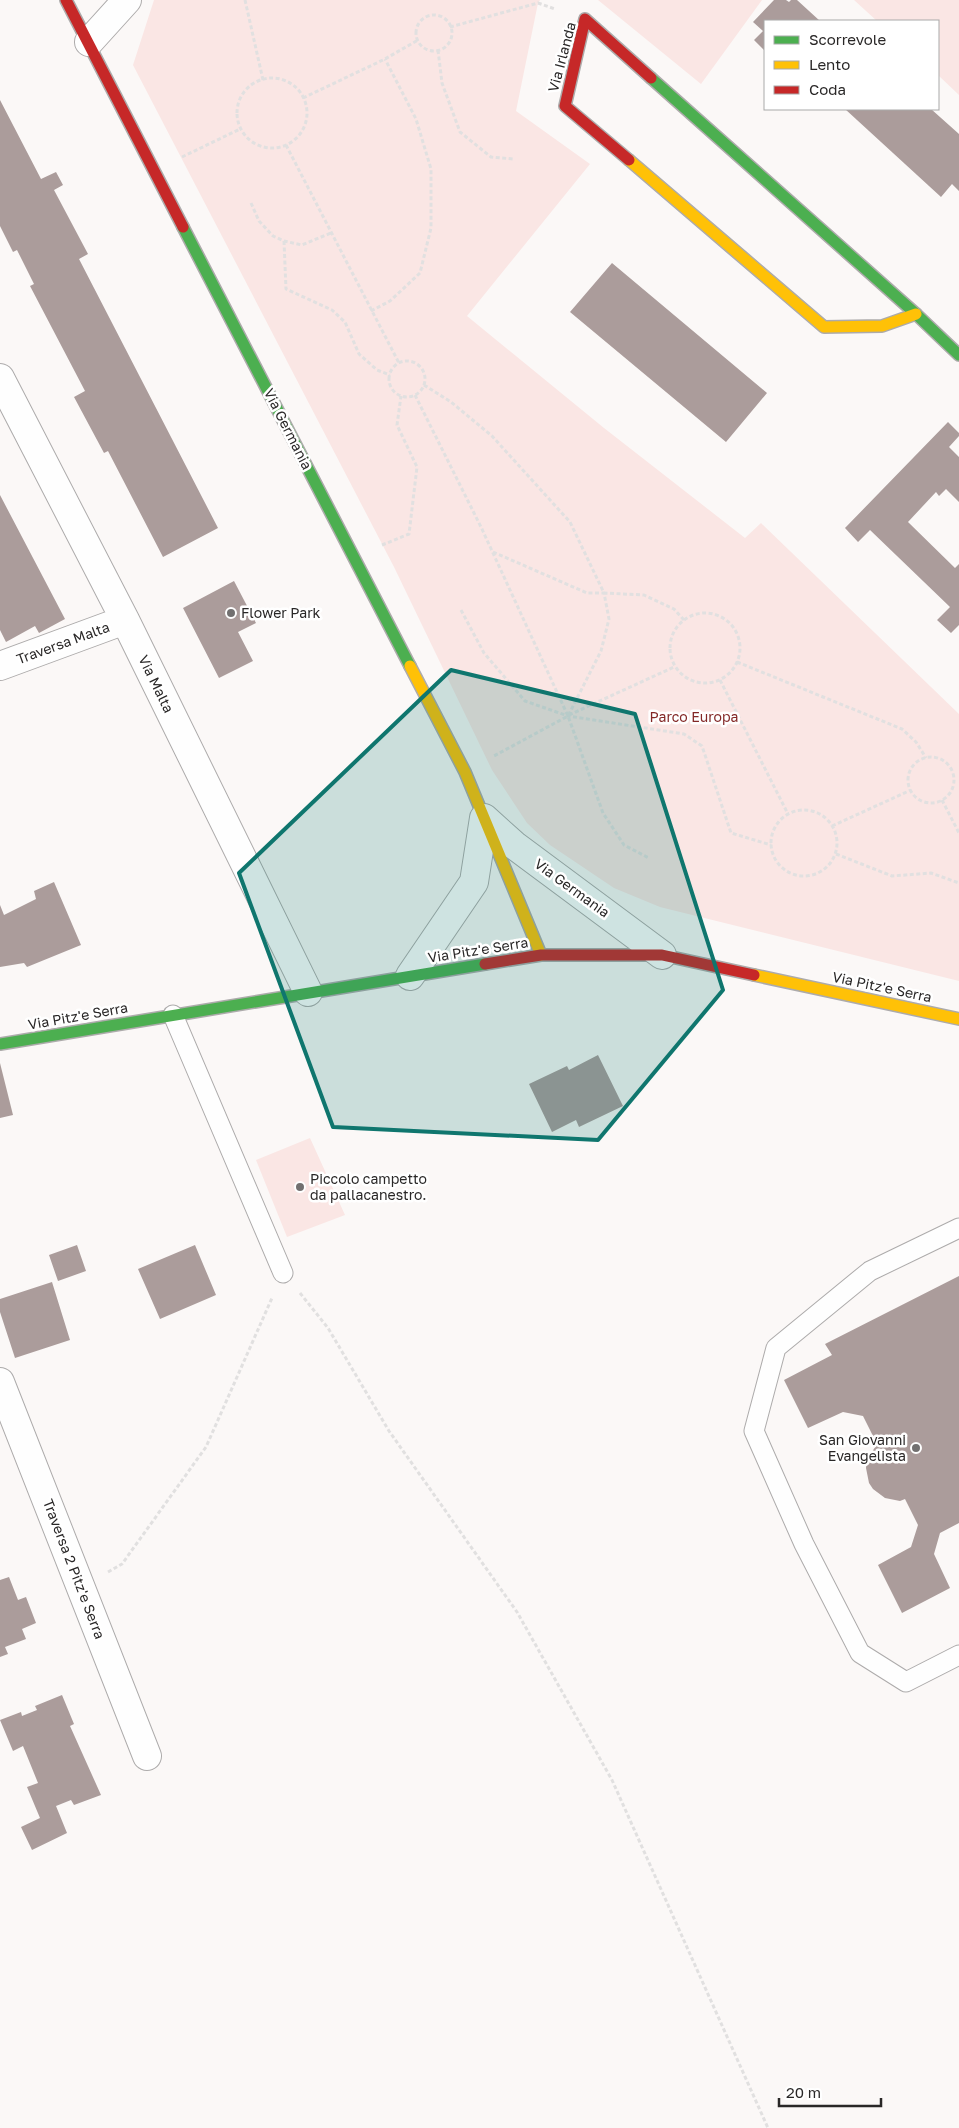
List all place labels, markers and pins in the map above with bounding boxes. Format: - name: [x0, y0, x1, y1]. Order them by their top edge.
- place label: Flower Park: [241, 604, 321, 621]
- marker: Flower Park: [225, 607, 237, 619]
- place label: Piccolo campetto da pallacanestro.: [310, 1170, 427, 1203]
- marker: Piccolo campetto da pallacanestro.: [294, 1181, 306, 1193]
- place label: San Giovanni Evangelista: [819, 1431, 906, 1464]
- marker: San Giovanni Evangelista: [910, 1442, 922, 1454]

